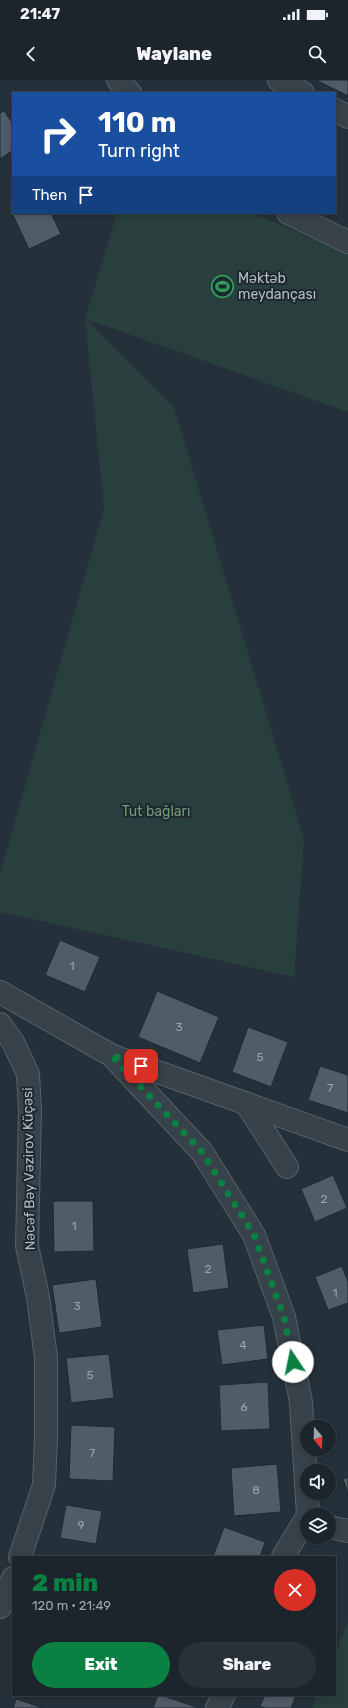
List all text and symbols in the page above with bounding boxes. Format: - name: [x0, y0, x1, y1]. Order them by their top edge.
- text: 21:47: [20, 5, 60, 23]
- icon: back: [20, 43, 42, 65]
- text: Waylane: [136, 43, 212, 65]
- icon: search: [306, 43, 328, 65]
- text: 110 m: [98, 106, 176, 139]
- icon: right: [32, 108, 84, 160]
- text: Turn right: [98, 140, 180, 162]
- icon: arrive: [75, 184, 97, 206]
- text: Then: [32, 186, 67, 204]
- place label: Məktəb meydançası: [238, 270, 316, 303]
- sports icon: Məktəb meydançası: [209, 273, 235, 299]
- park label: Tut bağları: [122, 803, 190, 820]
- house number: 1: [69, 959, 75, 973]
- house number: 3: [175, 1020, 183, 1034]
- pin: [124, 1049, 158, 1083]
- house number: 5: [256, 1050, 264, 1064]
- icon: arrive: [130, 1055, 152, 1077]
- house number: 7: [327, 1081, 333, 1095]
- street label: Nəcəf Bəy Vəzirov Küçəsi: [19, 1087, 39, 1251]
- house number: 2: [320, 1192, 328, 1206]
- house number: 1: [71, 1219, 77, 1233]
- house number: 2: [204, 1262, 212, 1276]
- house number: 1: [332, 1286, 338, 1300]
- house number: 3: [73, 1299, 81, 1313]
- house number: 4: [239, 1338, 247, 1352]
- position arrow: [272, 1341, 314, 1383]
- house number: 5: [86, 1368, 94, 1382]
- house number: 6: [240, 1400, 248, 1414]
- north arrow: [300, 1420, 336, 1456]
- map controls: [300, 1420, 336, 1544]
- house number: 7: [89, 1446, 95, 1460]
- button: sound: [300, 1464, 336, 1500]
- house number: 8: [252, 1483, 260, 1497]
- button: layers: [300, 1508, 336, 1544]
- house number: 9: [77, 1518, 85, 1532]
- text: 2 min: [32, 1569, 98, 1597]
- button: close: [274, 1569, 316, 1611]
- text: 120 m · 21:49: [32, 1598, 111, 1613]
- button: Exit: [32, 1642, 170, 1688]
- button: Share: [178, 1642, 316, 1688]

